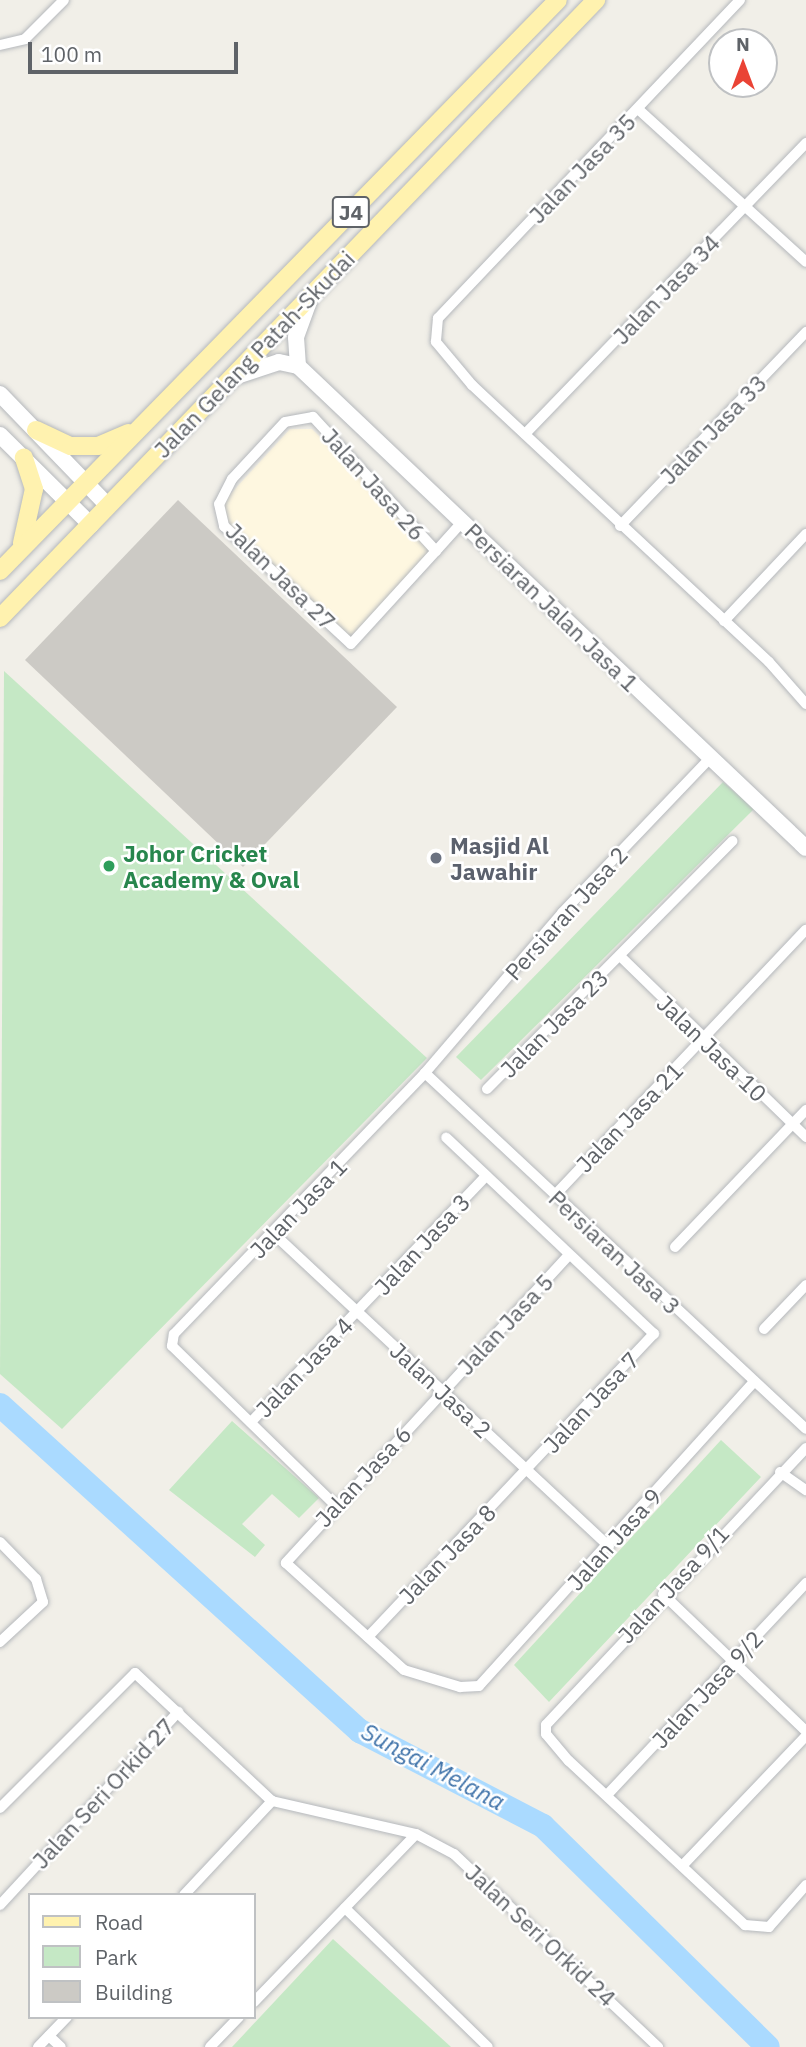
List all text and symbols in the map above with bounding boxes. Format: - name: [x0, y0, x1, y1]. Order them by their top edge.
- scale bar: [32, 28, 242, 72]
- north arrow: [708, 28, 778, 98]
- text: N: [736, 32, 750, 56]
- text: 100 m: [41, 40, 102, 68]
- street label: Jalan Jasa 35: [523, 107, 641, 229]
- road number: J4: [332, 194, 370, 230]
- street label: Jalan Jasa 34: [607, 228, 725, 350]
- street label: Jalan Gelang Patah-Skudai: [148, 245, 360, 463]
- street label: Jalan Jasa 33: [654, 368, 772, 490]
- street label: Jalan Jasa 26: [316, 422, 432, 546]
- street label: Jalan Jasa 27: [220, 517, 342, 635]
- street label: Persiaran Jalan Jasa 1: [459, 517, 645, 697]
- place label: Masjid Al Jawahir: [450, 831, 549, 885]
- place label: Johor Cricket Academy & Oval: [123, 839, 299, 893]
- street label: Persiaran Jasa 2: [499, 841, 633, 985]
- marker: Masjid Al Jawahir: [428, 850, 444, 866]
- marker: Johor Cricket Academy & Oval: [101, 858, 117, 874]
- street label: Jalan Jasa 23: [494, 963, 614, 1083]
- street label: Jalan Jasa 10: [651, 989, 773, 1107]
- street label: Jalan Jasa 21: [570, 1056, 688, 1178]
- street label: Jalan Jasa 1: [244, 1152, 352, 1264]
- street label: Persiaran Jasa 3: [544, 1184, 686, 1320]
- street label: Jalan Jasa 3: [368, 1188, 476, 1300]
- street label: Jalan Jasa 5: [451, 1268, 559, 1380]
- street label: Jalan Jasa 4: [250, 1311, 358, 1423]
- street label: Jalan Jasa 2: [385, 1336, 497, 1444]
- street label: Jalan Jasa 7: [537, 1346, 645, 1458]
- street label: Jalan Jasa 6: [309, 1420, 417, 1532]
- street label: Jalan Jasa 9: [561, 1482, 667, 1596]
- street label: Jalan Jasa 8: [393, 1498, 501, 1610]
- street label: Jalan Jasa 9/1: [612, 1520, 734, 1648]
- street label: Jalan Jasa 9/2: [646, 1625, 768, 1753]
- street label: Jalan Seri Orkid 27: [26, 1712, 180, 1874]
- water label: Sungai Melana: [356, 1717, 510, 1817]
- street label: Jalan Seri Orkid 24: [460, 1858, 622, 2012]
- legend: [28, 1893, 256, 2019]
- text: Road: [95, 1908, 143, 1936]
- text: Park: [95, 1943, 138, 1971]
- text: Building: [95, 1978, 172, 2006]

